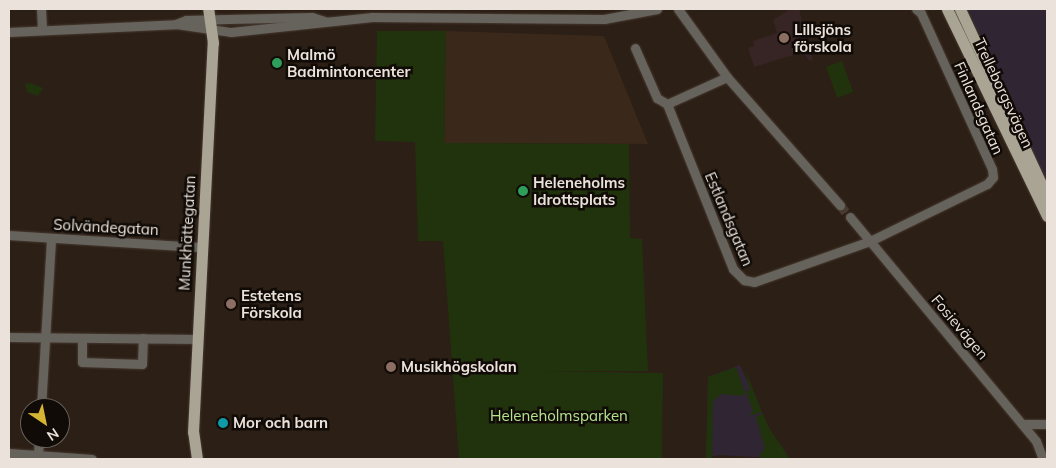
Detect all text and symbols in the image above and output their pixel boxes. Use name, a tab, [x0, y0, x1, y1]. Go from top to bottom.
place label: Lillsjöns förskola	[794, 20, 852, 55]
marker: Lillsjöns förskola	[778, 32, 790, 44]
street label: Trelleborgsvägen	[971, 35, 1037, 151]
place label: Malmö Badmintoncenter	[287, 45, 410, 80]
marker: Malmö Badmintoncenter	[271, 57, 283, 69]
street label: Finlandsgatan	[951, 59, 1007, 157]
street label: Estlandsgatan	[701, 169, 757, 269]
place label: Heleneholms Idrottsplats	[533, 173, 625, 208]
street label: Munkhättegatan	[175, 175, 199, 291]
marker: Heleneholms Idrottsplats	[517, 185, 529, 197]
street label: Solvändegatan	[53, 215, 159, 239]
place label: Estetens Förskola	[241, 286, 302, 321]
street label: Fosievägen	[928, 291, 992, 363]
marker: Estetens Förskola	[225, 298, 237, 310]
place label: Musikhögskolan	[401, 358, 517, 376]
marker: Musikhögskolan	[385, 361, 397, 373]
north arrow	[20, 398, 70, 448]
park label: Heleneholmsparken	[490, 407, 628, 425]
place label: Mor och barn	[233, 414, 328, 432]
marker: Mor och barn	[217, 417, 229, 429]
text: N	[43, 424, 62, 445]

